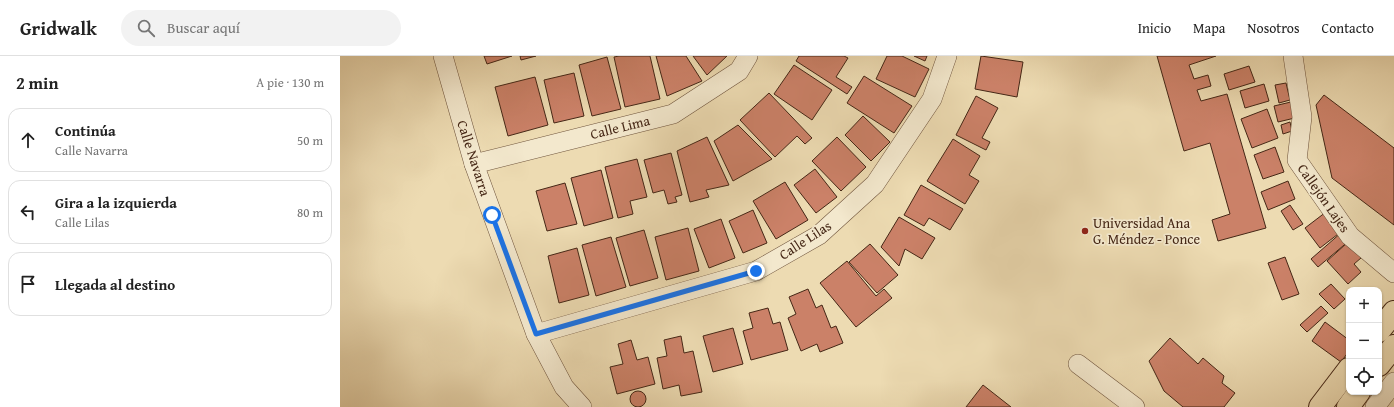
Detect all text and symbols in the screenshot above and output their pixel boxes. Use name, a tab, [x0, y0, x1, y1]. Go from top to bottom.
search box	[121, 10, 401, 46]
text: Gridwalk	[20, 14, 97, 42]
icon: search	[135, 17, 157, 39]
text: Buscar aquí	[167, 17, 240, 38]
text: Inicio	[1138, 18, 1171, 38]
text: Mapa	[1193, 18, 1225, 38]
text: Nosotros	[1247, 18, 1300, 38]
text: Contacto	[1322, 18, 1374, 38]
text: 2 min	[16, 70, 58, 95]
text: A pie · 130 m	[256, 73, 324, 92]
street label: Calle Lima	[588, 110, 652, 144]
street label: Calle Navarra	[452, 118, 496, 199]
text: Continúa	[55, 120, 116, 141]
icon: ahead	[17, 129, 39, 151]
text: 50 m	[297, 131, 323, 150]
text: Calle Navarra	[55, 141, 128, 160]
street label: Callejón Lajes	[1293, 160, 1355, 236]
text: Gira a la izquierda	[55, 192, 177, 213]
icon: left	[17, 201, 39, 223]
text: 80 m	[297, 203, 323, 222]
route start	[483, 206, 501, 224]
text: Calle Lilas	[55, 213, 109, 232]
place label: Universidad Ana G. Méndez - Ponce	[1093, 213, 1201, 249]
street label: Calle Lilas	[775, 216, 835, 264]
marker: Universidad Ana G. Méndez - Ponce	[1080, 226, 1090, 236]
route end	[747, 262, 765, 280]
icon: arrive	[17, 273, 39, 295]
text: Llegada al destino	[55, 274, 175, 295]
map controls	[1346, 287, 1382, 395]
button: +	[1346, 287, 1382, 323]
button: −	[1346, 323, 1382, 359]
button: locate	[1346, 359, 1382, 395]

